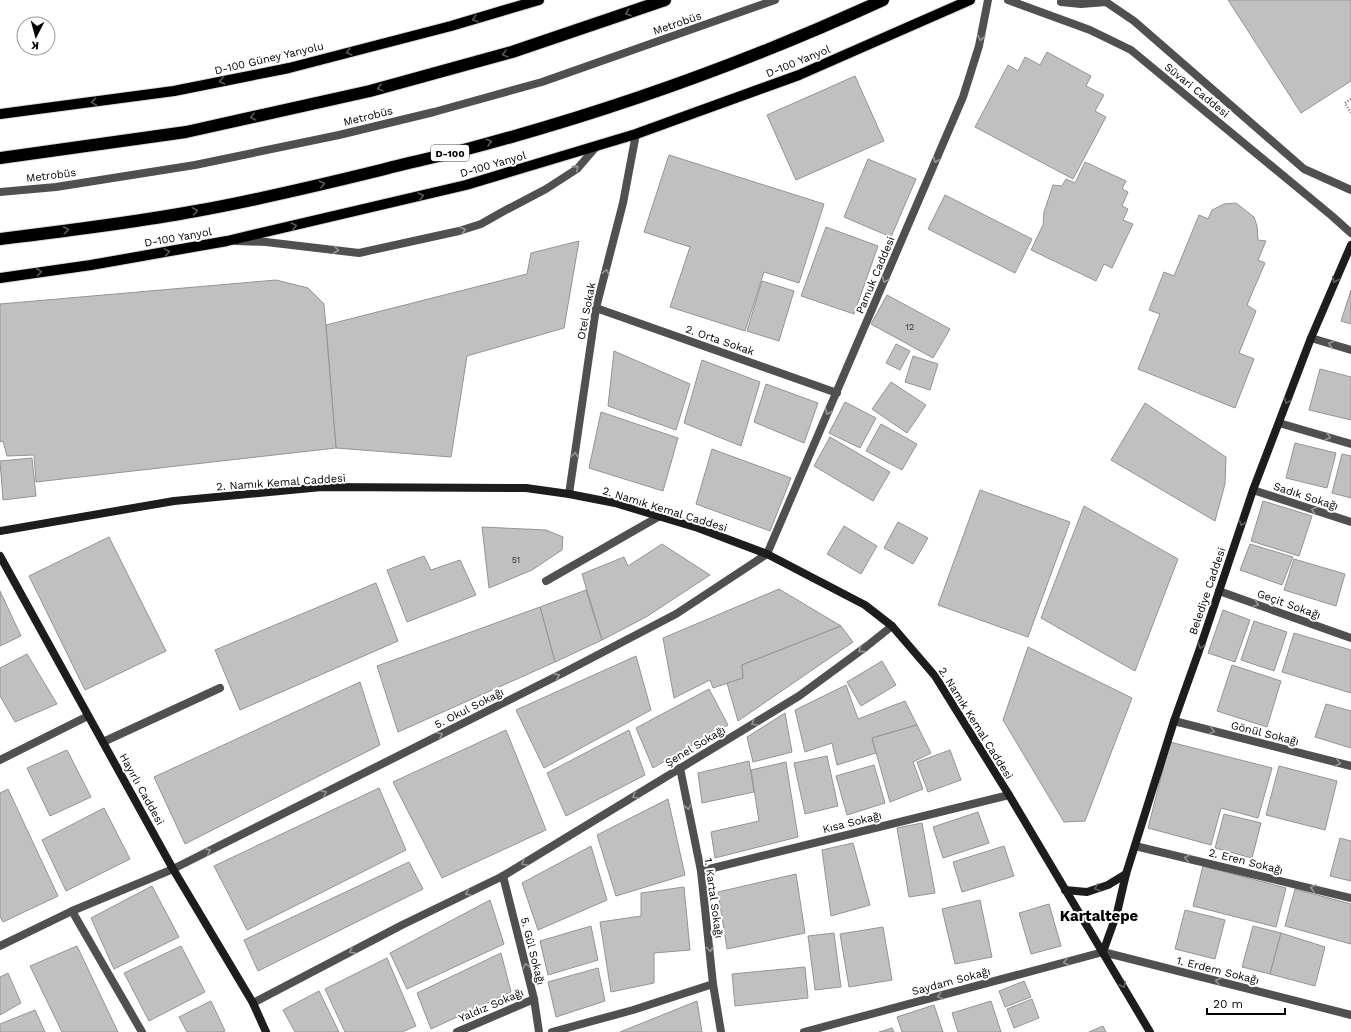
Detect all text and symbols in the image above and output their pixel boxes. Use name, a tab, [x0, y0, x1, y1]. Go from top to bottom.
one-way arrow	[625, 8, 632, 16]
street label: Metrobüs	[651, 9, 703, 38]
one-way arrow	[471, 14, 478, 23]
north arrow	[16, 16, 56, 56]
one-way arrow	[977, 35, 985, 41]
text: K	[30, 39, 39, 52]
street label: D-100 Güney Yanyolu	[213, 40, 325, 77]
street label: D-100 Yanyol	[764, 42, 833, 80]
one-way arrow	[346, 47, 353, 56]
one-way arrow	[502, 49, 509, 58]
street label: Süvari Caddesi	[1162, 60, 1232, 120]
one-way arrow	[219, 77, 225, 85]
one-way arrow	[377, 83, 384, 92]
one-way arrow	[91, 97, 97, 106]
street label: Metrobüs	[342, 104, 394, 129]
one-way arrow	[250, 113, 256, 121]
one-way arrow	[485, 138, 492, 147]
road number: D-100	[431, 145, 469, 161]
street label: D-100 Yanyol	[459, 149, 528, 180]
one-way arrow	[933, 156, 941, 164]
street label: Metrobüs	[25, 166, 77, 185]
one-way arrow	[572, 166, 579, 173]
one-way arrow	[318, 180, 325, 189]
one-way arrow	[418, 192, 424, 200]
one-way arrow	[192, 207, 198, 216]
one-way arrow	[291, 222, 297, 230]
street label: D-100 Yanyol	[143, 225, 213, 250]
one-way arrow	[63, 226, 69, 235]
one-way arrow	[459, 226, 466, 235]
street label: Pamuk Caddesi	[853, 235, 898, 316]
one-way arrow	[333, 245, 339, 254]
one-way arrow	[164, 248, 170, 256]
one-way arrow	[36, 268, 42, 277]
one-way arrow	[601, 269, 609, 275]
one-way arrow	[882, 275, 890, 283]
one-way arrow	[1332, 277, 1340, 284]
street label: Otel Sokak	[575, 281, 598, 341]
house number: 12	[906, 322, 914, 332]
street label: 2. Orta Sokak	[684, 323, 756, 358]
one-way arrow	[1328, 340, 1335, 349]
one-way arrow	[1283, 397, 1291, 404]
one-way arrow	[825, 408, 833, 415]
one-way arrow	[1324, 432, 1331, 441]
one-way arrow	[570, 452, 579, 458]
street label: 2. Namık Kemal Caddesi	[216, 471, 346, 494]
street label: Sadık Sokağı	[1272, 480, 1340, 513]
street label: 2. Namık Kemal Caddesi	[601, 484, 729, 535]
one-way arrow	[1311, 506, 1318, 515]
one-way arrow	[1238, 519, 1247, 526]
street label: Belediye Caddesi	[1186, 546, 1229, 637]
house number: 51	[512, 555, 520, 565]
street label: Geçit Sokağı	[1255, 587, 1322, 622]
one-way arrow	[1252, 599, 1259, 608]
one-way arrow	[1197, 642, 1205, 649]
one-way arrow	[859, 645, 866, 652]
street label: 2. Namık Kemal Caddesi	[936, 665, 1015, 782]
one-way arrow	[552, 673, 560, 681]
street label: 5. Okul Sokağı	[433, 685, 506, 731]
one-way arrow	[751, 719, 758, 726]
street label: Gönül Sokağı	[1229, 719, 1300, 748]
street label: Şenel Sokağı	[663, 723, 728, 770]
one-way arrow	[1208, 726, 1215, 734]
one-way arrow	[436, 732, 444, 740]
street label: Hayırlı Caddesi	[117, 751, 167, 827]
one-way arrow	[1334, 758, 1341, 766]
one-way arrow	[320, 790, 328, 798]
one-way arrow	[632, 791, 639, 798]
one-way arrow	[683, 803, 692, 810]
street label: Kısa Sokağı	[821, 809, 883, 836]
street label: 2. Eren Sokağı	[1207, 846, 1284, 877]
one-way arrow	[204, 848, 211, 856]
one-way arrow	[1183, 854, 1190, 863]
street label: 1. Kartal Sokağı	[701, 857, 726, 939]
one-way arrow	[521, 858, 528, 865]
one-way arrow	[1094, 884, 1101, 892]
one-way arrow	[1310, 885, 1316, 893]
one-way arrow	[464, 888, 472, 896]
district label: Kartaltepe	[1060, 907, 1139, 925]
street label: 5. Gül Sokağı	[518, 916, 547, 986]
one-way arrow	[348, 946, 356, 954]
one-way arrow	[705, 946, 714, 952]
street label: 1. Erdem Sokağı	[1175, 954, 1260, 987]
one-way arrow	[1062, 957, 1069, 966]
one-way arrow	[522, 963, 530, 970]
street label: Saydam Sokağı	[910, 965, 992, 998]
one-way arrow	[1215, 977, 1222, 986]
one-way arrow	[1119, 981, 1126, 988]
street label: Yaldız Sokağı	[457, 986, 526, 1025]
scale bar	[1207, 990, 1285, 1016]
one-way arrow	[937, 991, 943, 999]
text: 20 m	[1213, 997, 1243, 1011]

